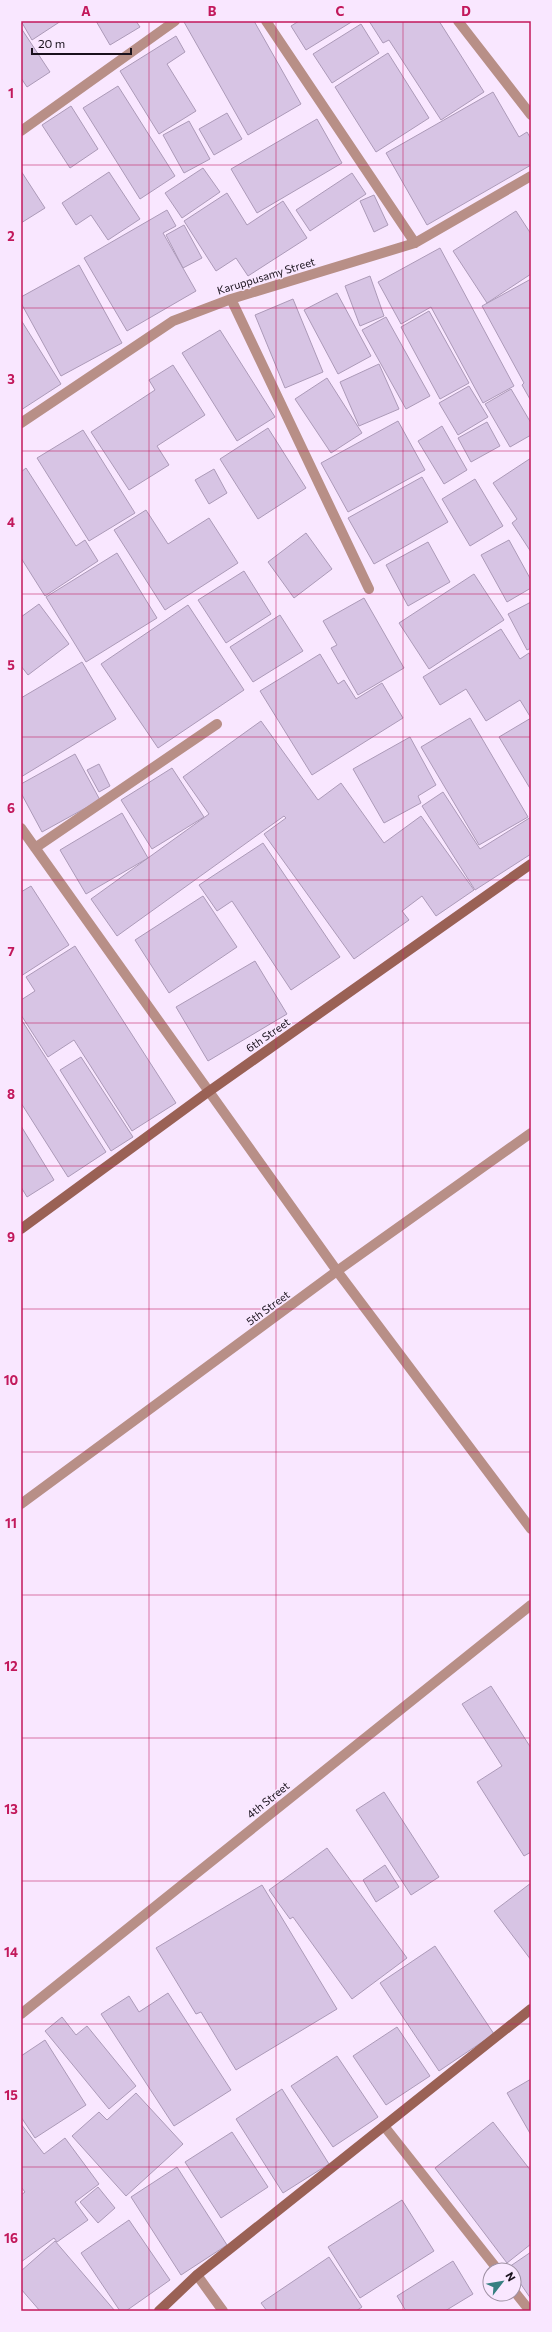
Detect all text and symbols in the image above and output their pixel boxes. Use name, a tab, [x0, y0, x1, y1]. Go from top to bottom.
text: A	[81, 3, 91, 19]
text: B	[208, 3, 217, 19]
text: C	[336, 3, 345, 19]
text: D	[461, 3, 471, 19]
scale bar	[32, 30, 131, 56]
text: 20 m	[38, 36, 65, 50]
text: 1	[8, 85, 14, 101]
text: 2	[7, 228, 15, 244]
street label: Karuppusamy Street	[215, 254, 317, 297]
text: 3	[7, 371, 15, 387]
text: 4	[7, 514, 15, 530]
text: 5	[7, 657, 15, 673]
text: 6	[7, 800, 15, 816]
text: 7	[7, 943, 15, 959]
street label: 6th Street	[243, 1014, 293, 1054]
text: 8	[7, 1086, 15, 1102]
text: 9	[7, 1229, 15, 1245]
street label: 5th Street	[244, 1287, 292, 1328]
text: 10	[4, 1372, 19, 1388]
text: 11	[5, 1515, 17, 1531]
text: 12	[4, 1658, 18, 1674]
street label: 4th Street	[244, 1778, 292, 1821]
text: 13	[4, 1801, 18, 1817]
text: 14	[4, 1944, 18, 1960]
text: 15	[4, 2087, 18, 2103]
text: 16	[4, 2230, 18, 2246]
north arrow	[482, 2262, 522, 2302]
text: N	[503, 2270, 519, 2283]

